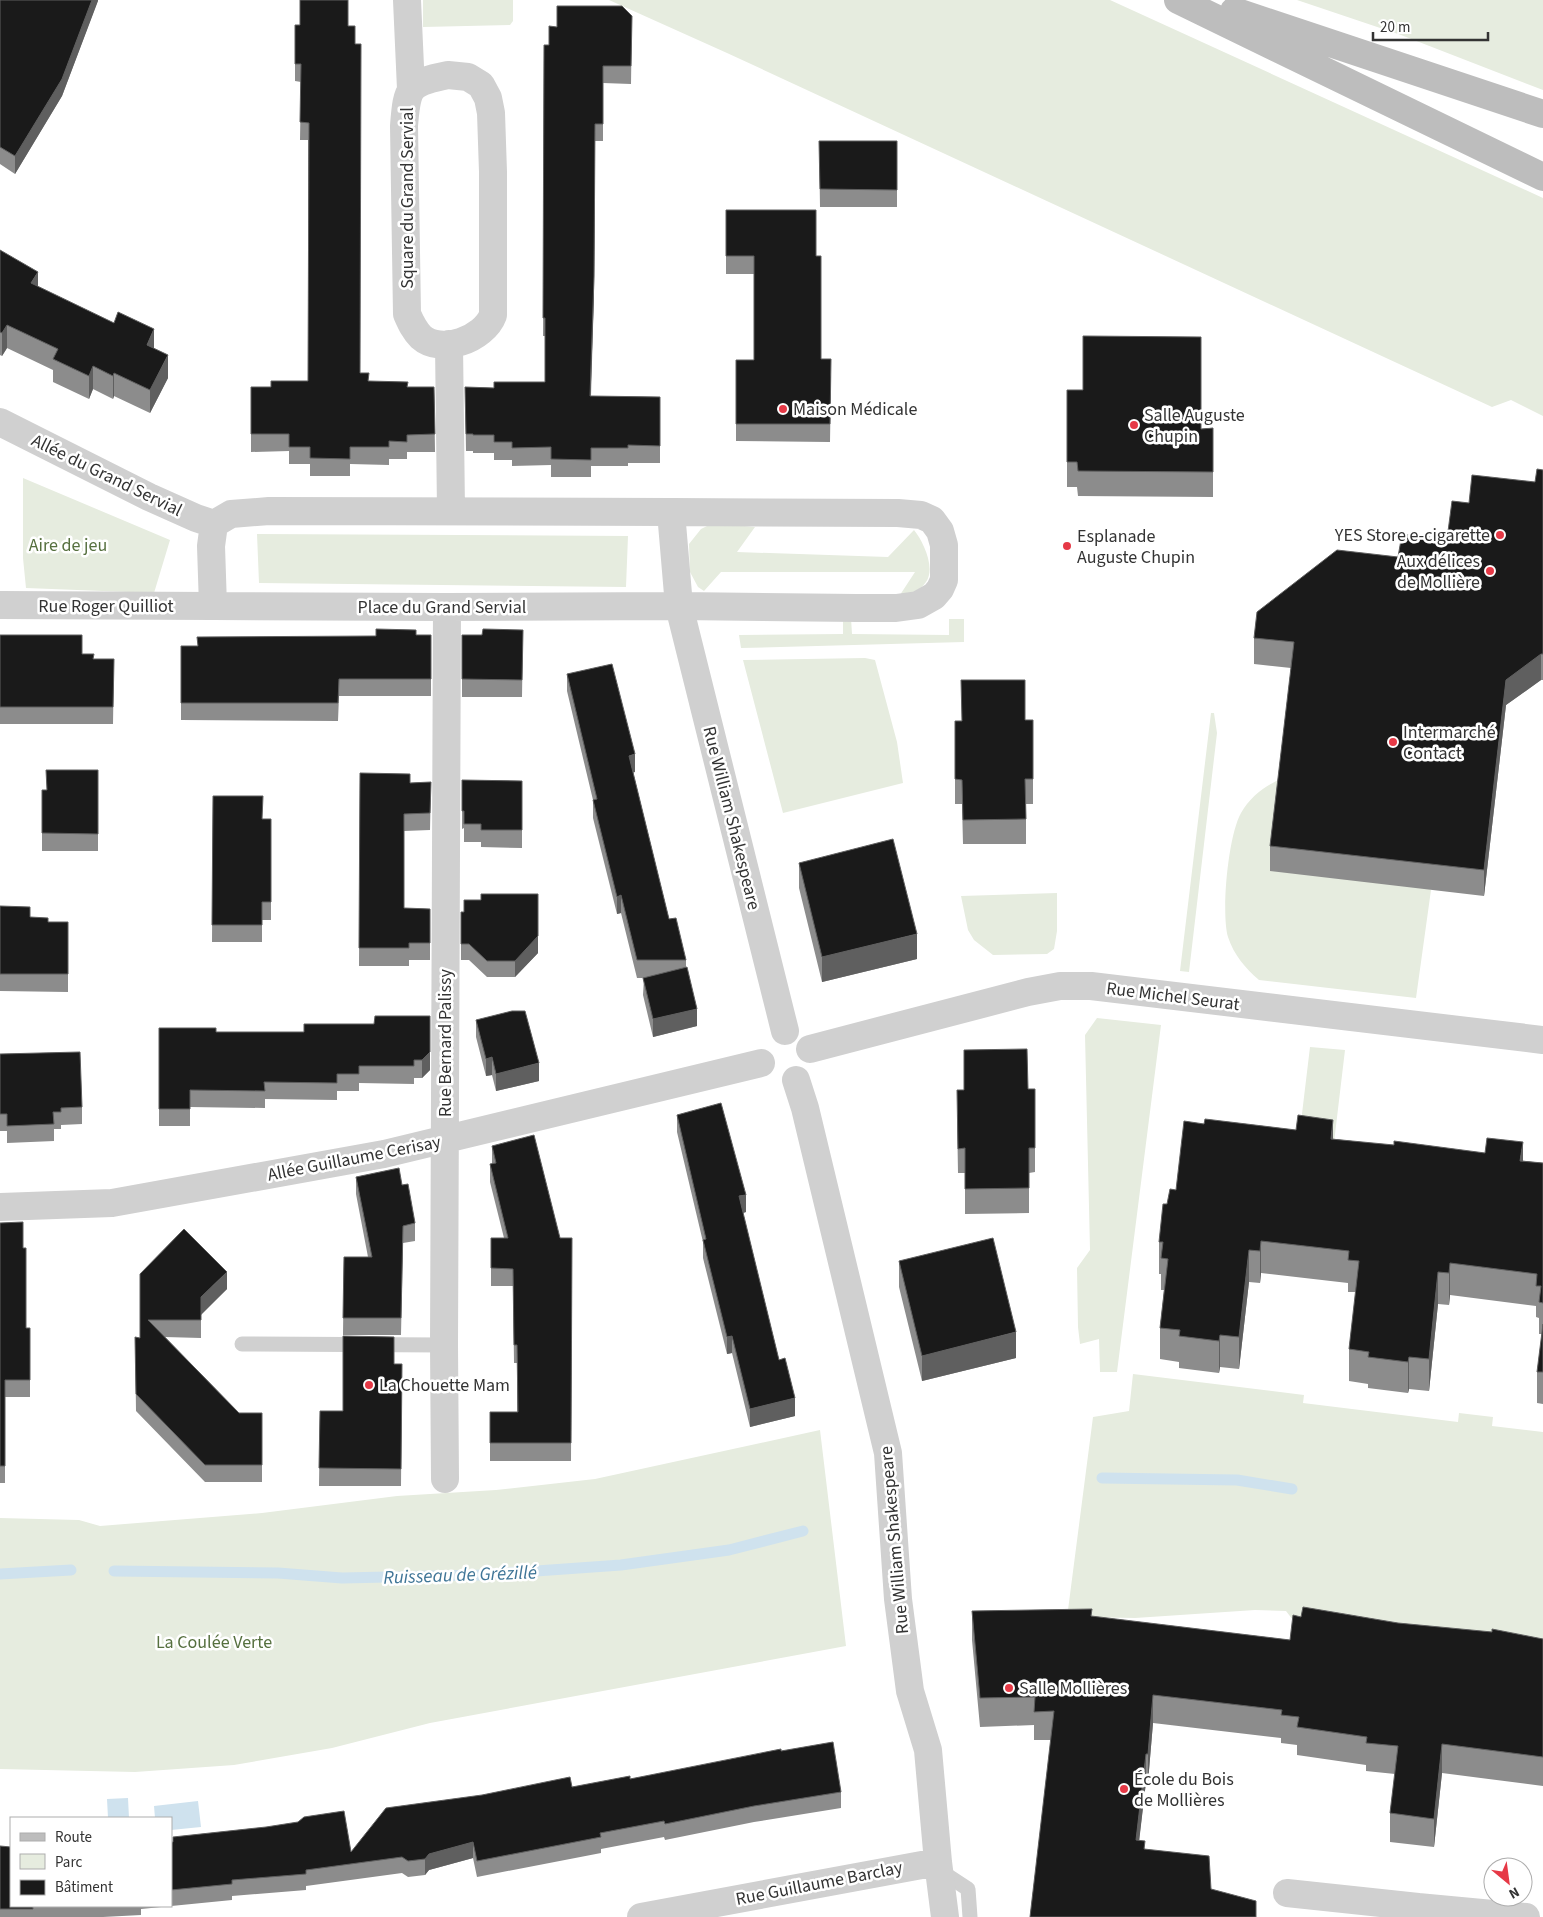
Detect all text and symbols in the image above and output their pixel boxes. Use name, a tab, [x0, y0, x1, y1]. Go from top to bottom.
scale bar	[1373, 10, 1488, 42]
text: 20 m	[1380, 17, 1410, 38]
street label: Square du Grand Servial	[395, 107, 420, 289]
place label: Maison Médicale	[793, 397, 917, 422]
marker: Maison Médicale	[777, 403, 789, 415]
place label: Salle Auguste Chupin	[1144, 403, 1245, 449]
marker: Salle Auguste Chupin	[1128, 419, 1140, 431]
street label: Allée du Grand Servial	[27, 428, 186, 523]
place label: YES Store e-cigarette	[1334, 523, 1490, 548]
place label: Esplanade Auguste Chupin	[1077, 524, 1195, 570]
marker: YES Store e-cigarette	[1494, 529, 1506, 541]
park label: Aire de jeu	[29, 533, 107, 558]
marker: Esplanade Auguste Chupin	[1061, 540, 1073, 552]
place label: Aux délices de Mollière	[1397, 549, 1480, 595]
marker: Aux délices de Mollière	[1484, 565, 1496, 577]
street label: Rue Roger Quilliot	[38, 594, 174, 619]
street label: Place du Grand Servial	[358, 595, 526, 620]
place label: Intermarché Contact	[1403, 720, 1496, 766]
street label: Rue William Shakespeare	[697, 724, 766, 913]
marker: Intermarché Contact	[1387, 736, 1399, 748]
street label: Rue Bernard Palissy	[433, 968, 458, 1117]
street label: Rue Michel Seurat	[1105, 976, 1241, 1017]
street label: Allée Guillaume Cerisay	[265, 1129, 444, 1188]
place label: La Chouette Mam	[379, 1373, 510, 1398]
marker: La Chouette Mam	[363, 1379, 375, 1391]
street label: Rue William Shakespeare	[874, 1445, 915, 1635]
water label: Ruisseau de Grézillé	[383, 1559, 538, 1592]
park label: La Coulée Verte	[156, 1630, 272, 1655]
place label: Salle Mollières	[1019, 1676, 1127, 1701]
marker: Salle Mollières	[1003, 1682, 1015, 1694]
place label: École du Bois de Mollières	[1134, 1767, 1234, 1813]
marker: École du Bois de Mollières	[1118, 1783, 1130, 1795]
legend	[10, 1817, 172, 1907]
text: Route	[55, 1827, 92, 1848]
text: Parc	[55, 1852, 82, 1873]
street label: Rue Guillaume Barclay	[734, 1855, 905, 1912]
north arrow	[1483, 1857, 1533, 1907]
text: Bâtiment	[55, 1877, 113, 1898]
text: N	[1505, 1881, 1523, 1903]

